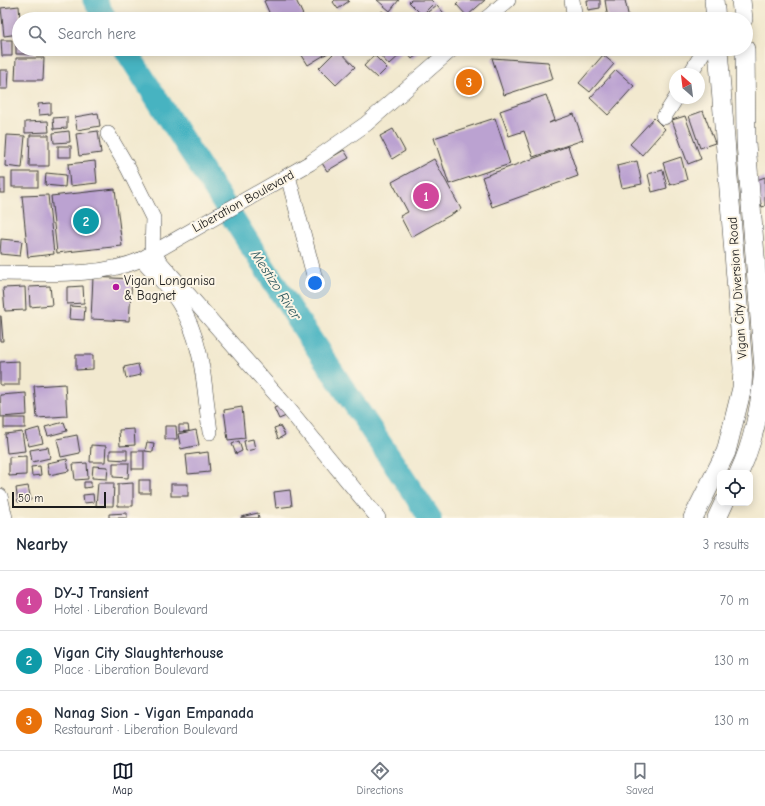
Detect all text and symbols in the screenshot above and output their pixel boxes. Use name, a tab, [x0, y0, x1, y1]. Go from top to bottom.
search box	[12, 12, 753, 56]
icon: search	[26, 23, 48, 45]
text: Search here	[58, 25, 136, 43]
pin: 3	[456, 67, 482, 97]
north arrow	[669, 68, 705, 104]
street label: Liberation Boulevard	[189, 167, 297, 235]
pin: 1	[413, 181, 439, 211]
pin: 2	[73, 206, 99, 236]
street label: Vigan City Diversion Road	[725, 216, 749, 360]
water label: Mestizo River	[247, 246, 306, 324]
place label: Vigan Longanisa & Bagnet	[124, 273, 215, 303]
your location	[305, 273, 325, 293]
marker: Vigan Longanisa & Bagnet	[111, 282, 121, 292]
map controls	[717, 470, 753, 506]
button: locate	[717, 470, 753, 506]
scale bar	[12, 490, 106, 509]
text: 50 m	[18, 492, 43, 505]
text: Nearby	[16, 535, 67, 554]
text: 3 results	[703, 537, 749, 552]
text: DY-J Transient	[54, 584, 149, 602]
text: 1	[26, 593, 32, 608]
text: 70 m	[720, 593, 749, 608]
text: Hotel · Liberation Boulevard	[54, 602, 208, 617]
text: Vigan City Slaughterhouse	[54, 644, 223, 662]
text: 2	[26, 653, 32, 668]
text: 130 m	[714, 653, 749, 668]
text: Place · Liberation Boulevard	[54, 662, 209, 677]
text: Nanag Sion - Vigan Empanada	[54, 704, 254, 722]
text: 3	[26, 713, 32, 728]
text: 130 m	[714, 713, 749, 728]
text: Restaurant · Liberation Boulevard	[54, 722, 238, 737]
tab: Map	[112, 760, 134, 797]
tab: Directions	[357, 760, 403, 797]
tab: Saved	[626, 760, 653, 797]

